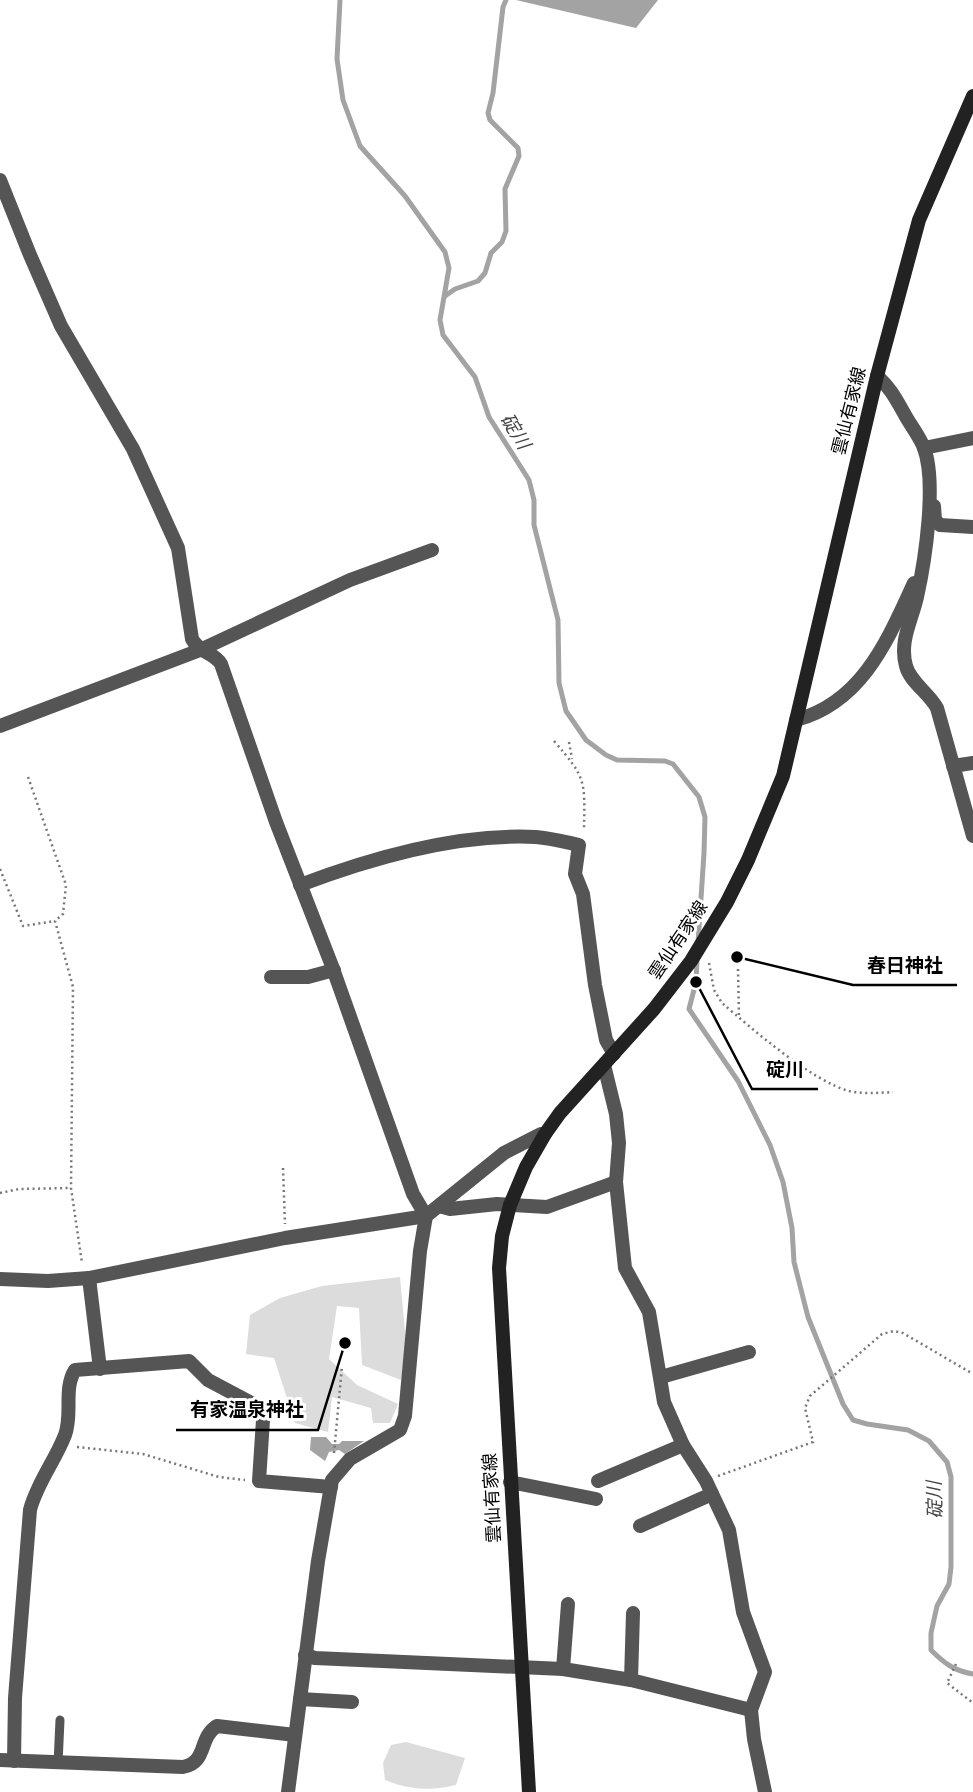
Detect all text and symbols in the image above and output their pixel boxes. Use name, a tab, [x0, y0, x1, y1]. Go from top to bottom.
street label: 雲仙有家線	[827, 365, 871, 457]
water label: 碇川	[496, 409, 536, 455]
street label: 雲仙有家線	[644, 897, 712, 983]
callout: 春日神社	[853, 945, 957, 985]
text: 春日神社	[867, 954, 943, 977]
callout: 碇川	[752, 1049, 818, 1089]
text: 碇川	[766, 1058, 804, 1081]
callout: 有家温泉神社	[176, 1390, 318, 1430]
text: 有家温泉神社	[190, 1398, 304, 1421]
street label: 雲仙有家線	[479, 1452, 505, 1544]
water label: 碇川	[922, 1479, 947, 1519]

